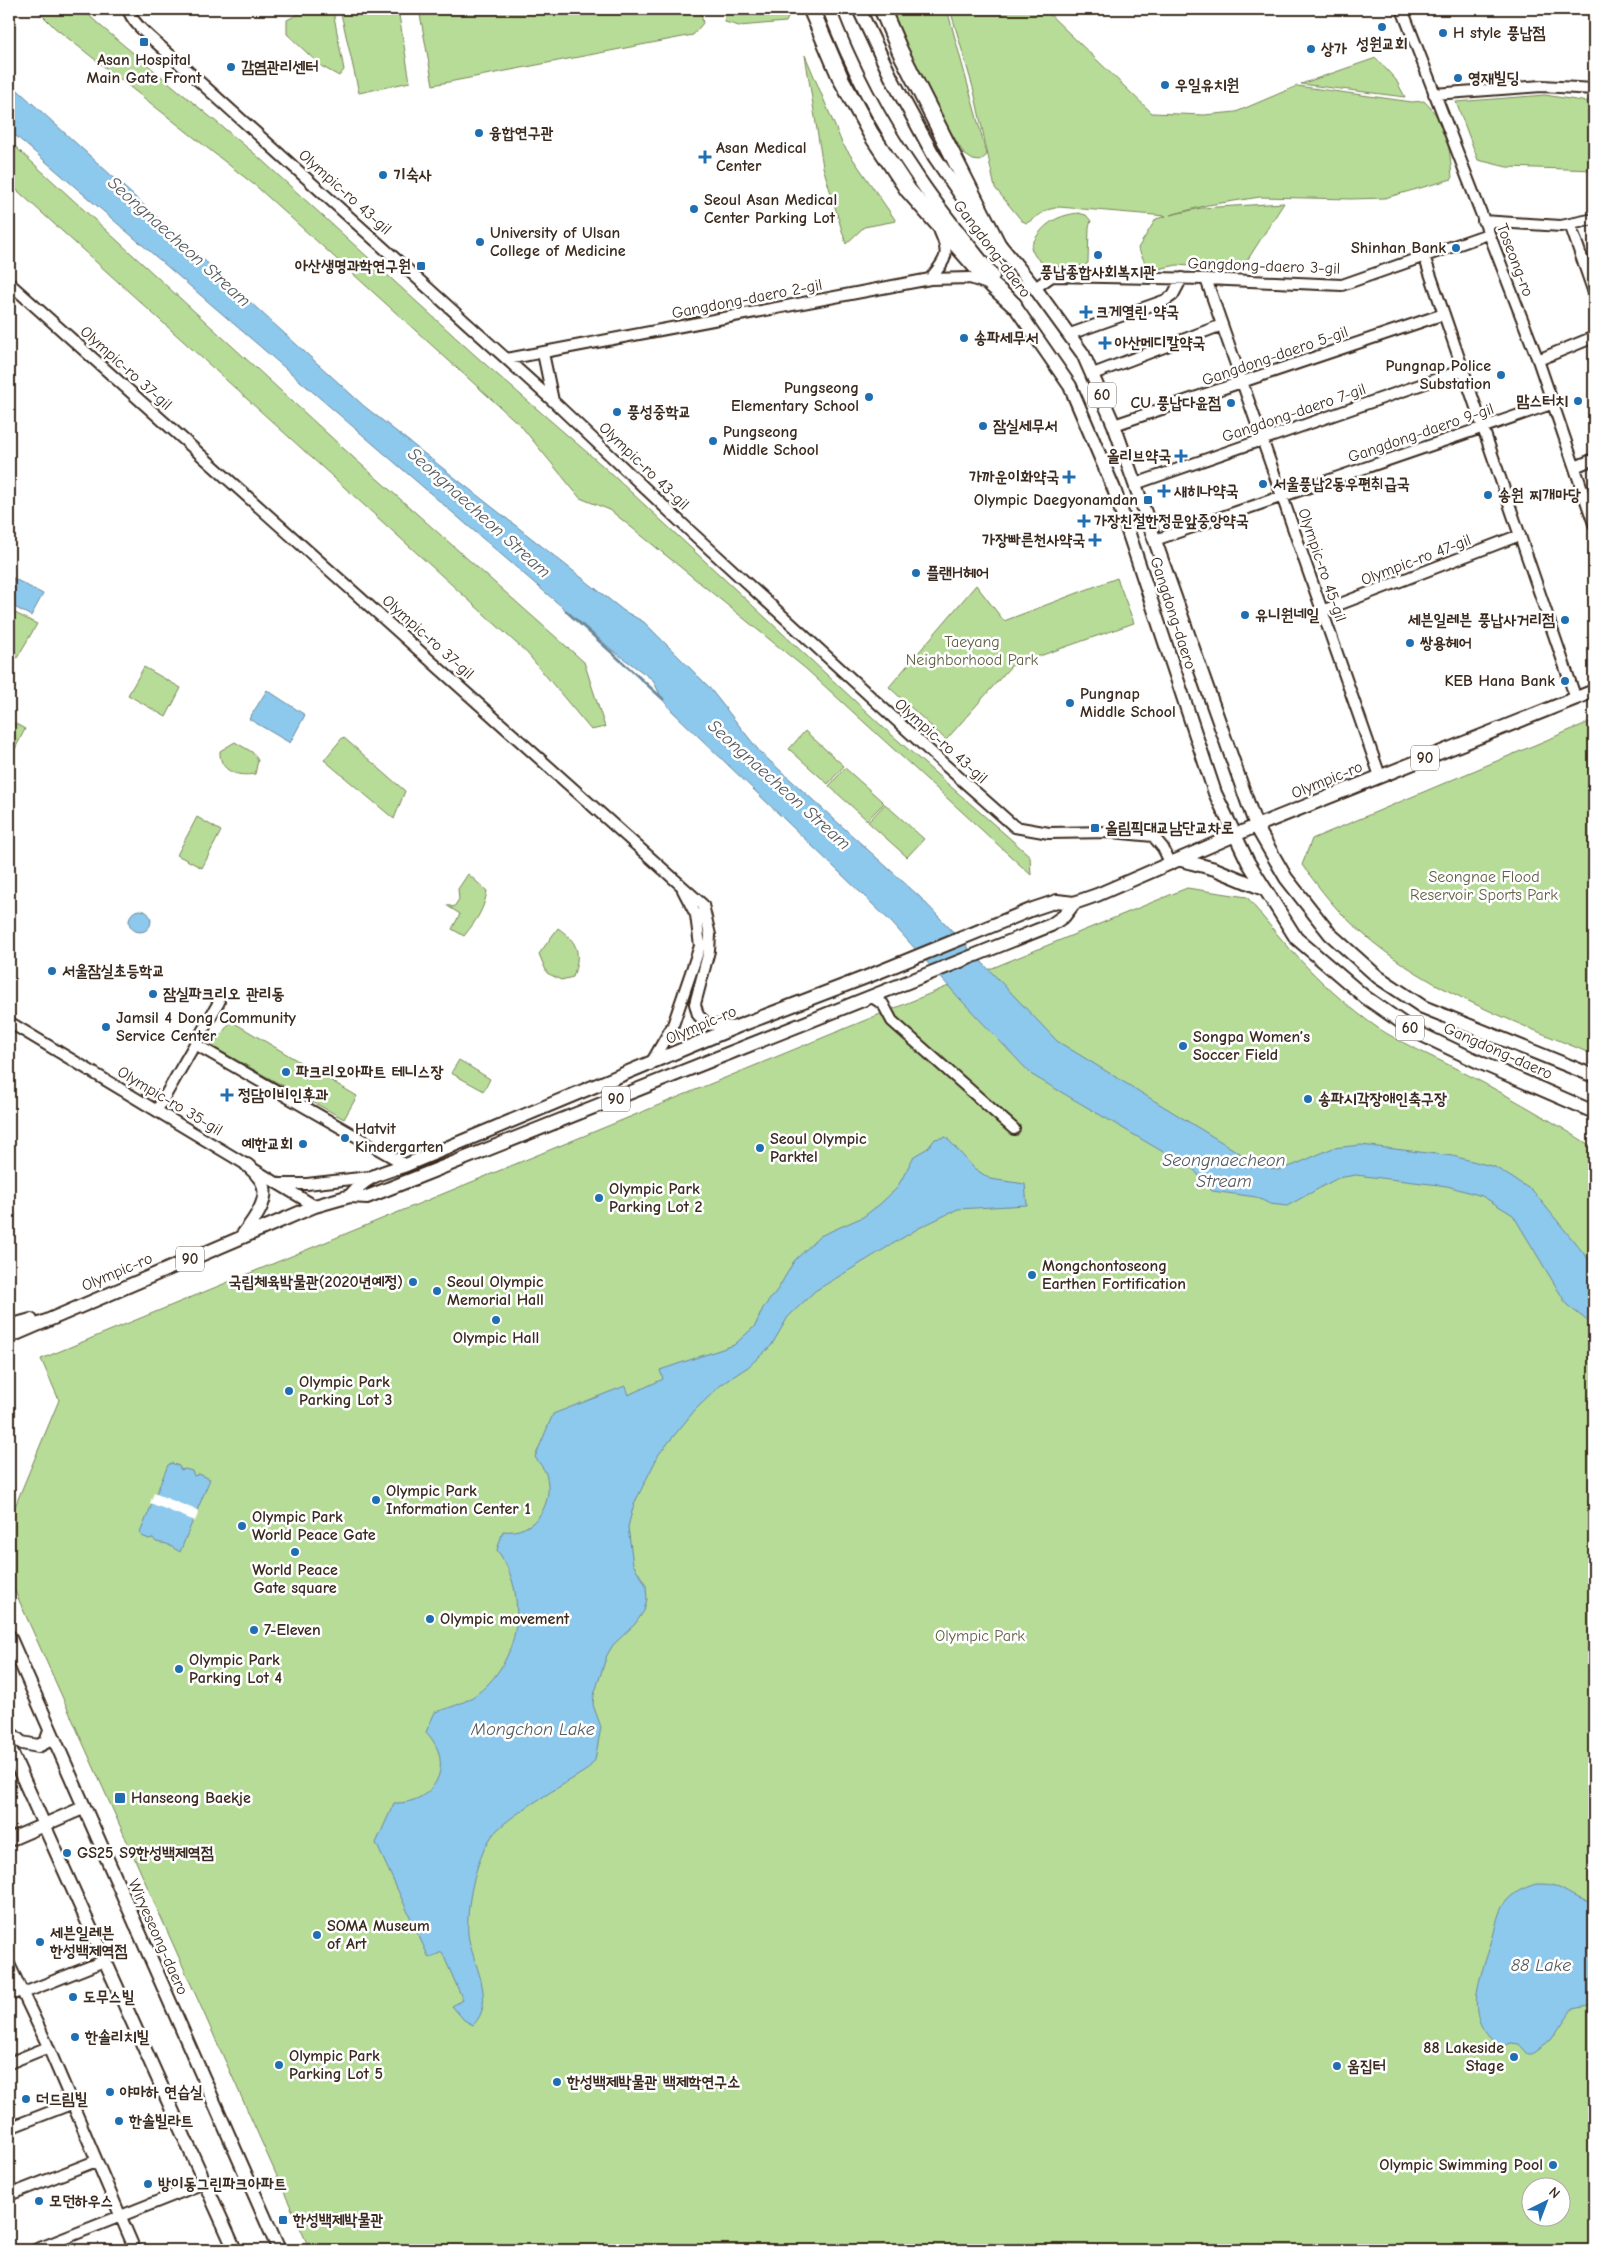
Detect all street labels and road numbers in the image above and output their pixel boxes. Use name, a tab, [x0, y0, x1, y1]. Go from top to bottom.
street label: Olympic-ro 43-gil	[295, 146, 395, 238]
street label: Gangdong-daero	[950, 197, 1034, 301]
street label: Toseong-ro	[1493, 221, 1537, 299]
street label: Gangdong-daero 3-gil	[1187, 254, 1341, 278]
street label: Gangdong-daero 2-gil	[670, 276, 824, 322]
street label: Olympic-ro 37-gil	[77, 322, 175, 414]
street label: Gangdong-daero 5-gil	[1200, 323, 1350, 389]
street label: Gangdong-daero 7-gil	[1220, 380, 1368, 446]
road number: 60	[1088, 382, 1116, 408]
street label: Gangdong-daero 9-gil	[1346, 400, 1496, 466]
street label: Olympic-ro 43-gil	[595, 418, 693, 514]
street label: Olympic-ro 45-gil	[1294, 506, 1350, 624]
street label: Olympic-ro 47-gil	[1358, 531, 1474, 589]
street label: Gangdong-daero	[1146, 555, 1200, 671]
street label: Olympic-ro 37-gil	[379, 591, 477, 683]
street label: Olympic-ro 43-gil	[891, 695, 991, 787]
road number: 90	[1411, 746, 1439, 770]
street label: Olympic-ro	[1289, 758, 1365, 802]
street label: Olympic-ro	[663, 1002, 739, 1048]
road number: 60	[1396, 1016, 1424, 1040]
street label: Gangdong-daero	[1441, 1019, 1555, 1083]
street label: Olympic-ro 35-gil	[114, 1063, 226, 1139]
road number: 90	[602, 1086, 630, 1112]
road number: 90	[176, 1246, 204, 1272]
street label: Olympic-ro	[79, 1249, 155, 1295]
street label: Wiryeseong-daero	[124, 1876, 192, 1998]

